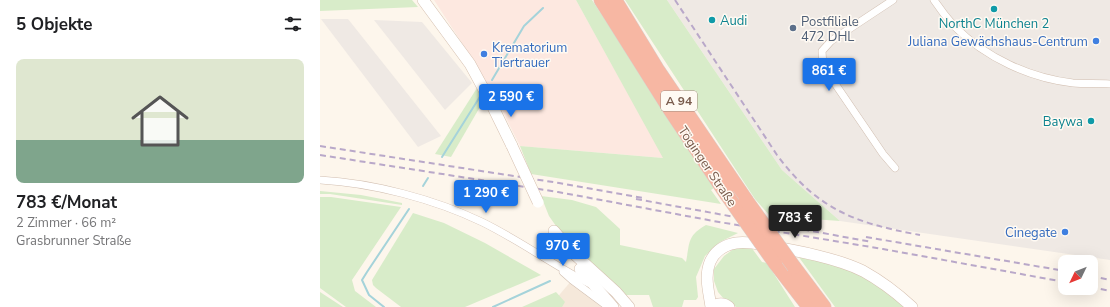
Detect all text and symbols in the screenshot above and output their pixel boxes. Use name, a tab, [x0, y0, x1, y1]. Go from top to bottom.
marker: NorthC München 2	[989, 4, 999, 14]
place label: Audi	[720, 12, 747, 30]
text: 5 Objekte	[16, 13, 92, 36]
icon: filters	[282, 13, 304, 35]
place label: Postfiliale 472 DHL	[801, 13, 859, 46]
marker: Audi	[707, 15, 717, 25]
place label: NorthC München 2	[939, 15, 1049, 33]
marker: Postfiliale 472 DHL	[788, 23, 798, 33]
place label: Juliana Gewächshaus-Centrum	[907, 33, 1088, 51]
marker: Juliana Gewächshaus-Centrum	[1091, 36, 1101, 46]
place label: Krematorium Tiertrauer	[492, 39, 567, 72]
marker: Krematorium Tiertrauer	[479, 49, 489, 59]
pin: 861 €	[801, 58, 857, 92]
text: 861 €	[812, 62, 846, 80]
pin: 2 590 €	[474, 84, 548, 118]
icon: home	[124, 85, 196, 157]
text: 2 590 €	[488, 88, 534, 106]
road number: A 94	[661, 91, 697, 111]
place label: Baywa	[1043, 113, 1083, 131]
marker: Baywa	[1086, 116, 1096, 126]
street label: Töginger Straße	[674, 123, 741, 210]
pin: 1 290 €	[449, 180, 523, 214]
text: 1 290 €	[463, 184, 509, 202]
text: 783 €/Monat	[16, 191, 117, 214]
pin: 783 €	[767, 205, 823, 239]
text: 783 €	[778, 209, 812, 227]
text: 2 Zimmer · 66 m²	[16, 214, 116, 232]
place label: Cinegate	[1005, 224, 1057, 242]
marker: Cinegate	[1060, 227, 1070, 237]
text: Grasbrunner Straße	[16, 232, 131, 250]
pin: 970 €	[535, 233, 591, 267]
text: 970 €	[546, 237, 580, 255]
north arrow	[1058, 255, 1098, 295]
map controls	[1058, 255, 1098, 295]

